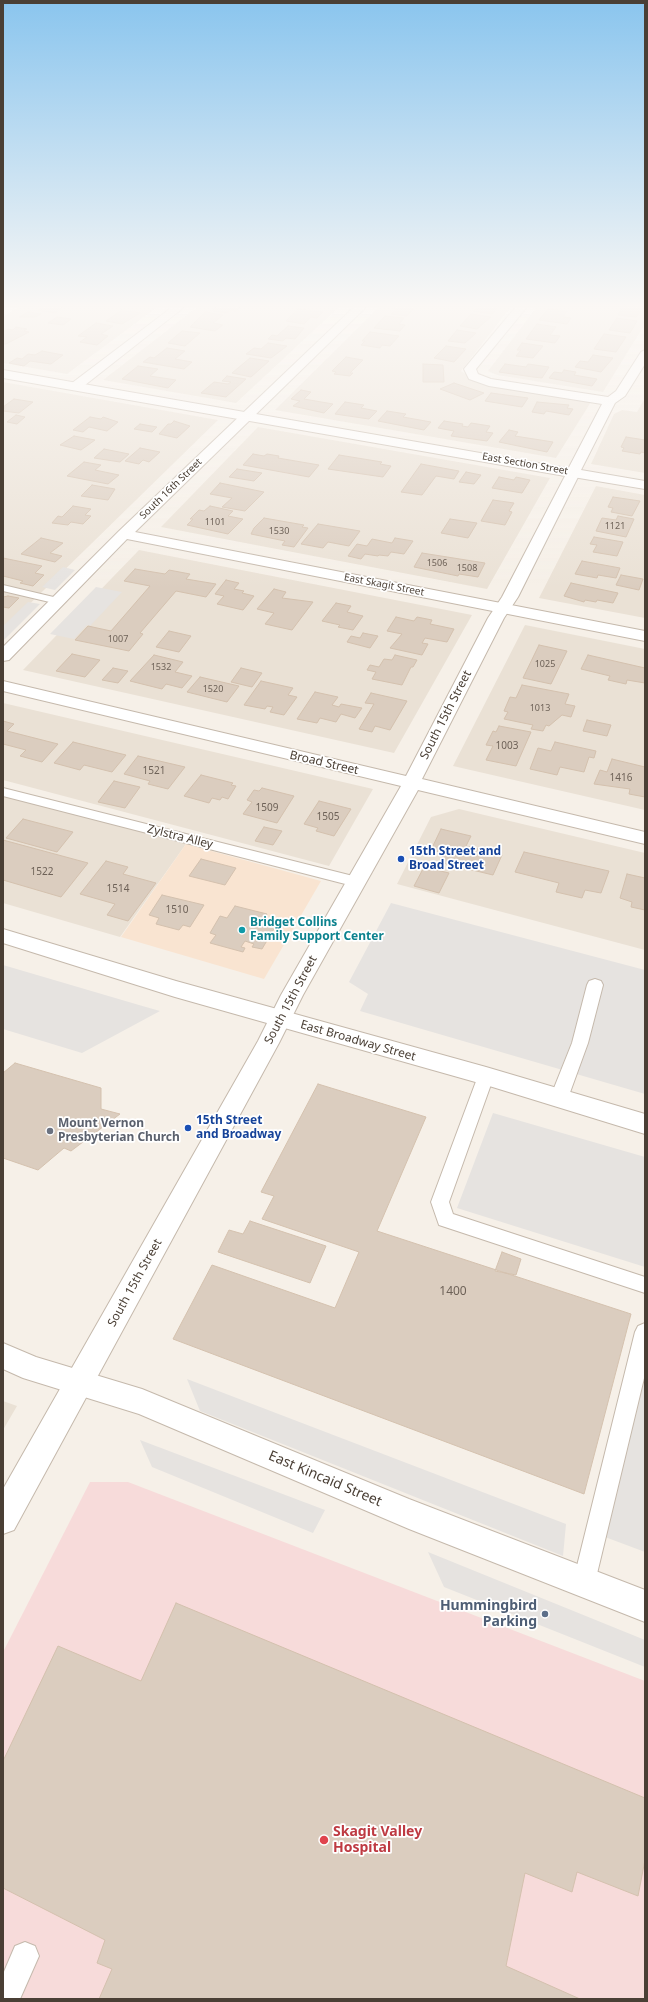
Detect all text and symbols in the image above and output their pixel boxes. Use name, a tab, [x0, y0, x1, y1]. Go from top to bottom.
street label: East Section Street	[481, 451, 569, 477]
street label: South 16th Street	[137, 456, 205, 522]
house number: 1101	[205, 517, 225, 527]
house number: 1121	[605, 521, 625, 531]
house number: 1530	[269, 526, 289, 536]
house number: 1506	[427, 558, 447, 568]
house number: 1508	[457, 563, 477, 573]
street label: East Skagit Street	[343, 571, 425, 599]
house number: 1007	[108, 634, 128, 644]
house number: 1025	[535, 659, 555, 669]
house number: 1532	[151, 662, 171, 672]
street label: South 15th Street	[417, 668, 475, 762]
house number: 1520	[203, 684, 223, 694]
house number: 1013	[530, 703, 550, 713]
house number: 1003	[496, 740, 518, 752]
street label: Broad Street	[288, 748, 360, 778]
house number: 1521	[143, 765, 165, 777]
house number: 1416	[610, 772, 632, 784]
house number: 1509	[256, 802, 278, 814]
house number: 1505	[317, 811, 339, 823]
street label: Zylstra Alley	[146, 822, 214, 852]
place label: 15th Street and Broad Street	[409, 845, 501, 873]
marker: 15th Street and Broad Street	[396, 854, 406, 864]
house number: 1522	[31, 866, 53, 878]
house number: 1514	[107, 883, 129, 895]
house number: 1510	[166, 904, 188, 916]
place label: Bridget Collins Family Support Center	[250, 916, 384, 944]
marker: Bridget Collins Family Support Center	[237, 925, 247, 935]
street label: South 15th Street	[262, 953, 320, 1047]
street label: East Broadway Street	[299, 1018, 417, 1064]
place label: 15th Street and Broadway	[196, 1114, 281, 1142]
place label: Mount Vernon Presbyterian Church	[58, 1117, 180, 1145]
marker: 15th Street and Broadway	[183, 1123, 193, 1133]
marker: Mount Vernon Presbyterian Church	[45, 1126, 55, 1136]
street label: South 15th Street	[105, 1237, 165, 1329]
house number: 1400	[439, 1285, 467, 1299]
street label: East Kincaid Street	[266, 1448, 384, 1510]
place label: Hummingbird Parking	[440, 1598, 537, 1630]
marker: Hummingbird Parking	[540, 1609, 550, 1619]
place label: Skagit Valley Hospital	[333, 1824, 422, 1856]
marker: Skagit Valley Hospital	[318, 1834, 330, 1846]

